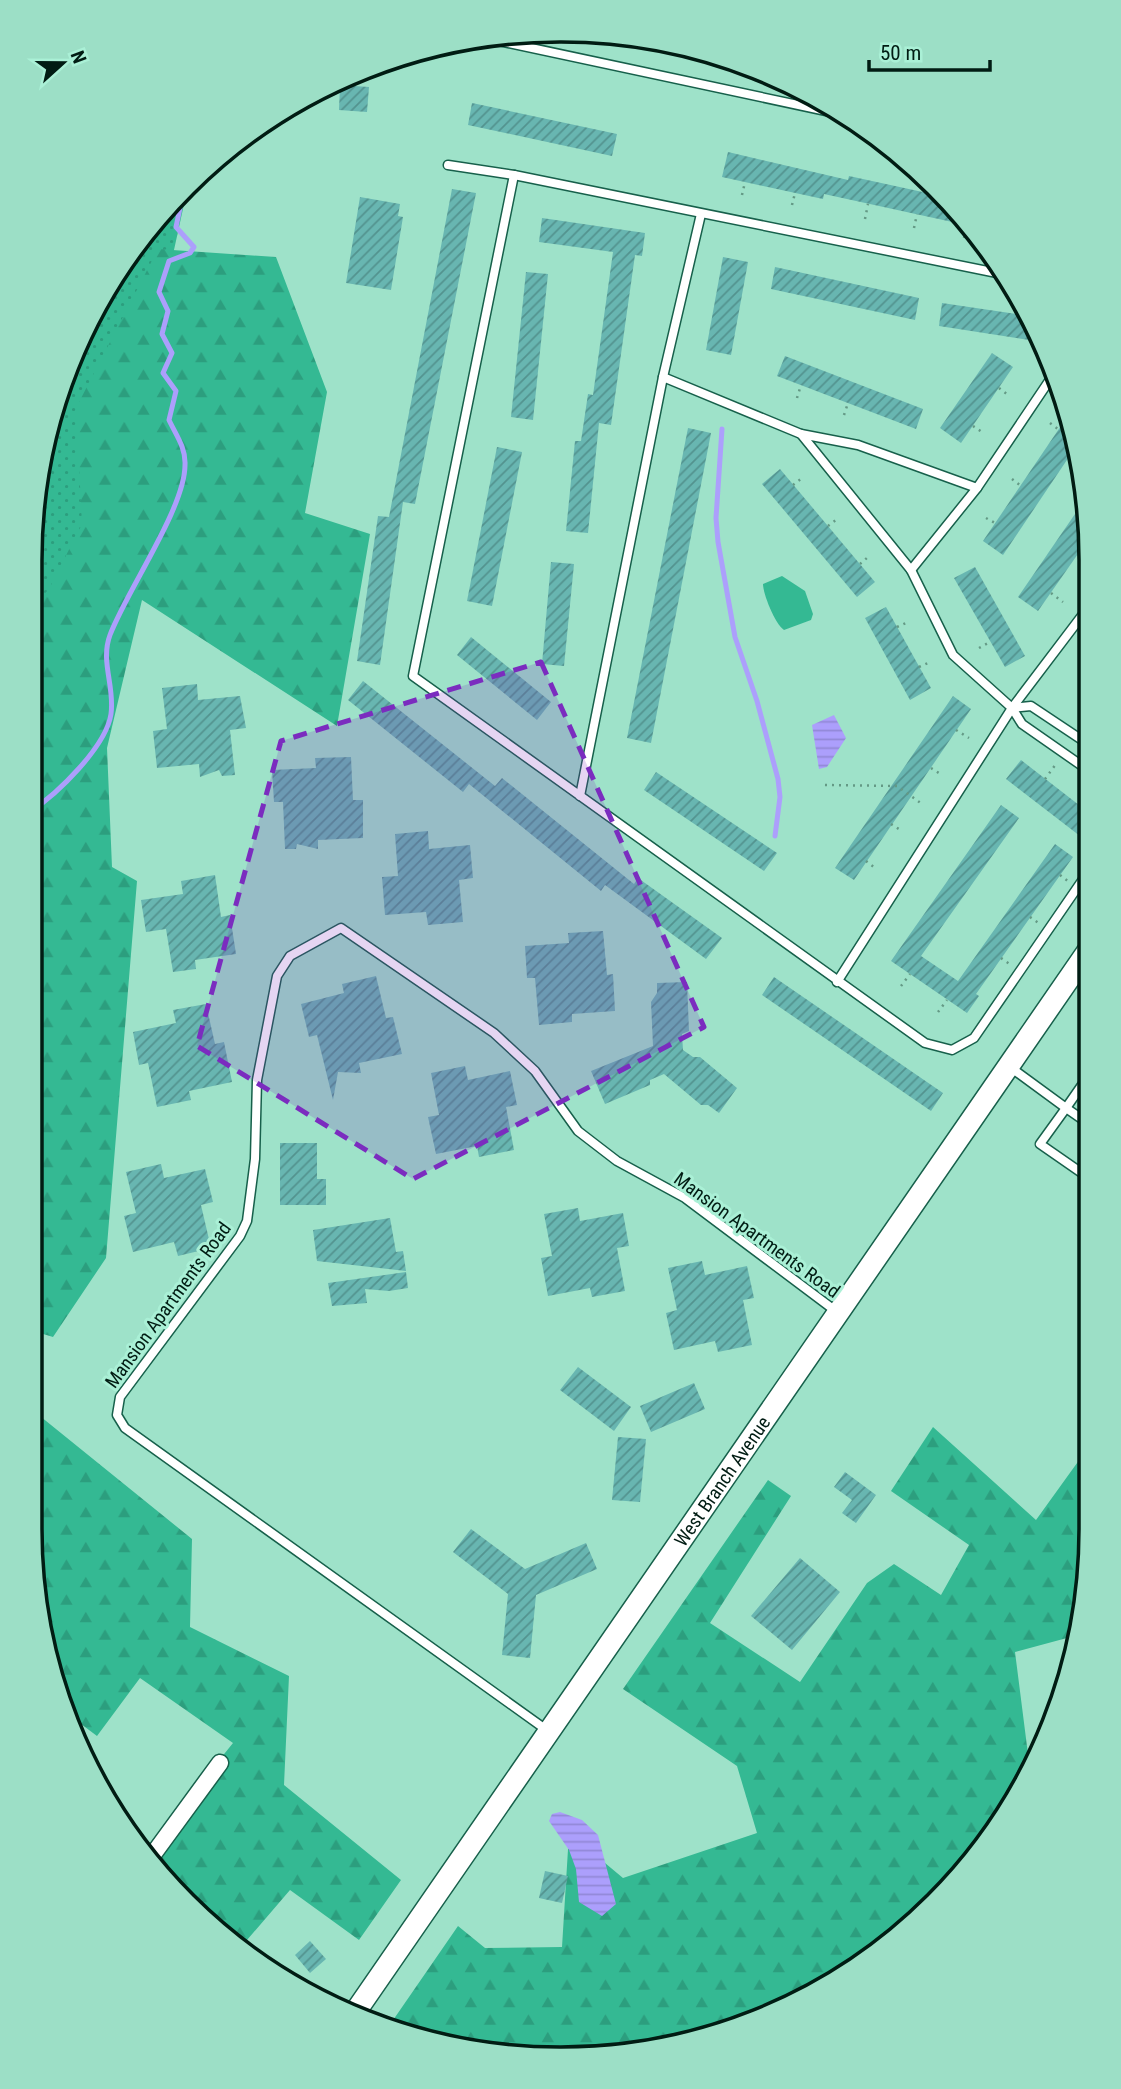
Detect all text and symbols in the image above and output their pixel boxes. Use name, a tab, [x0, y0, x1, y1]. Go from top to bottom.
north arrow	[28, 28, 98, 98]
scale bar	[869, 28, 990, 72]
text: 50 m	[880, 41, 921, 65]
text: N	[66, 48, 91, 67]
street label: Mansion Apartments Road	[670, 1167, 844, 1303]
street label: Mansion Apartments Road	[100, 1218, 236, 1392]
street label: West Branch Avenue	[669, 1412, 775, 1551]

